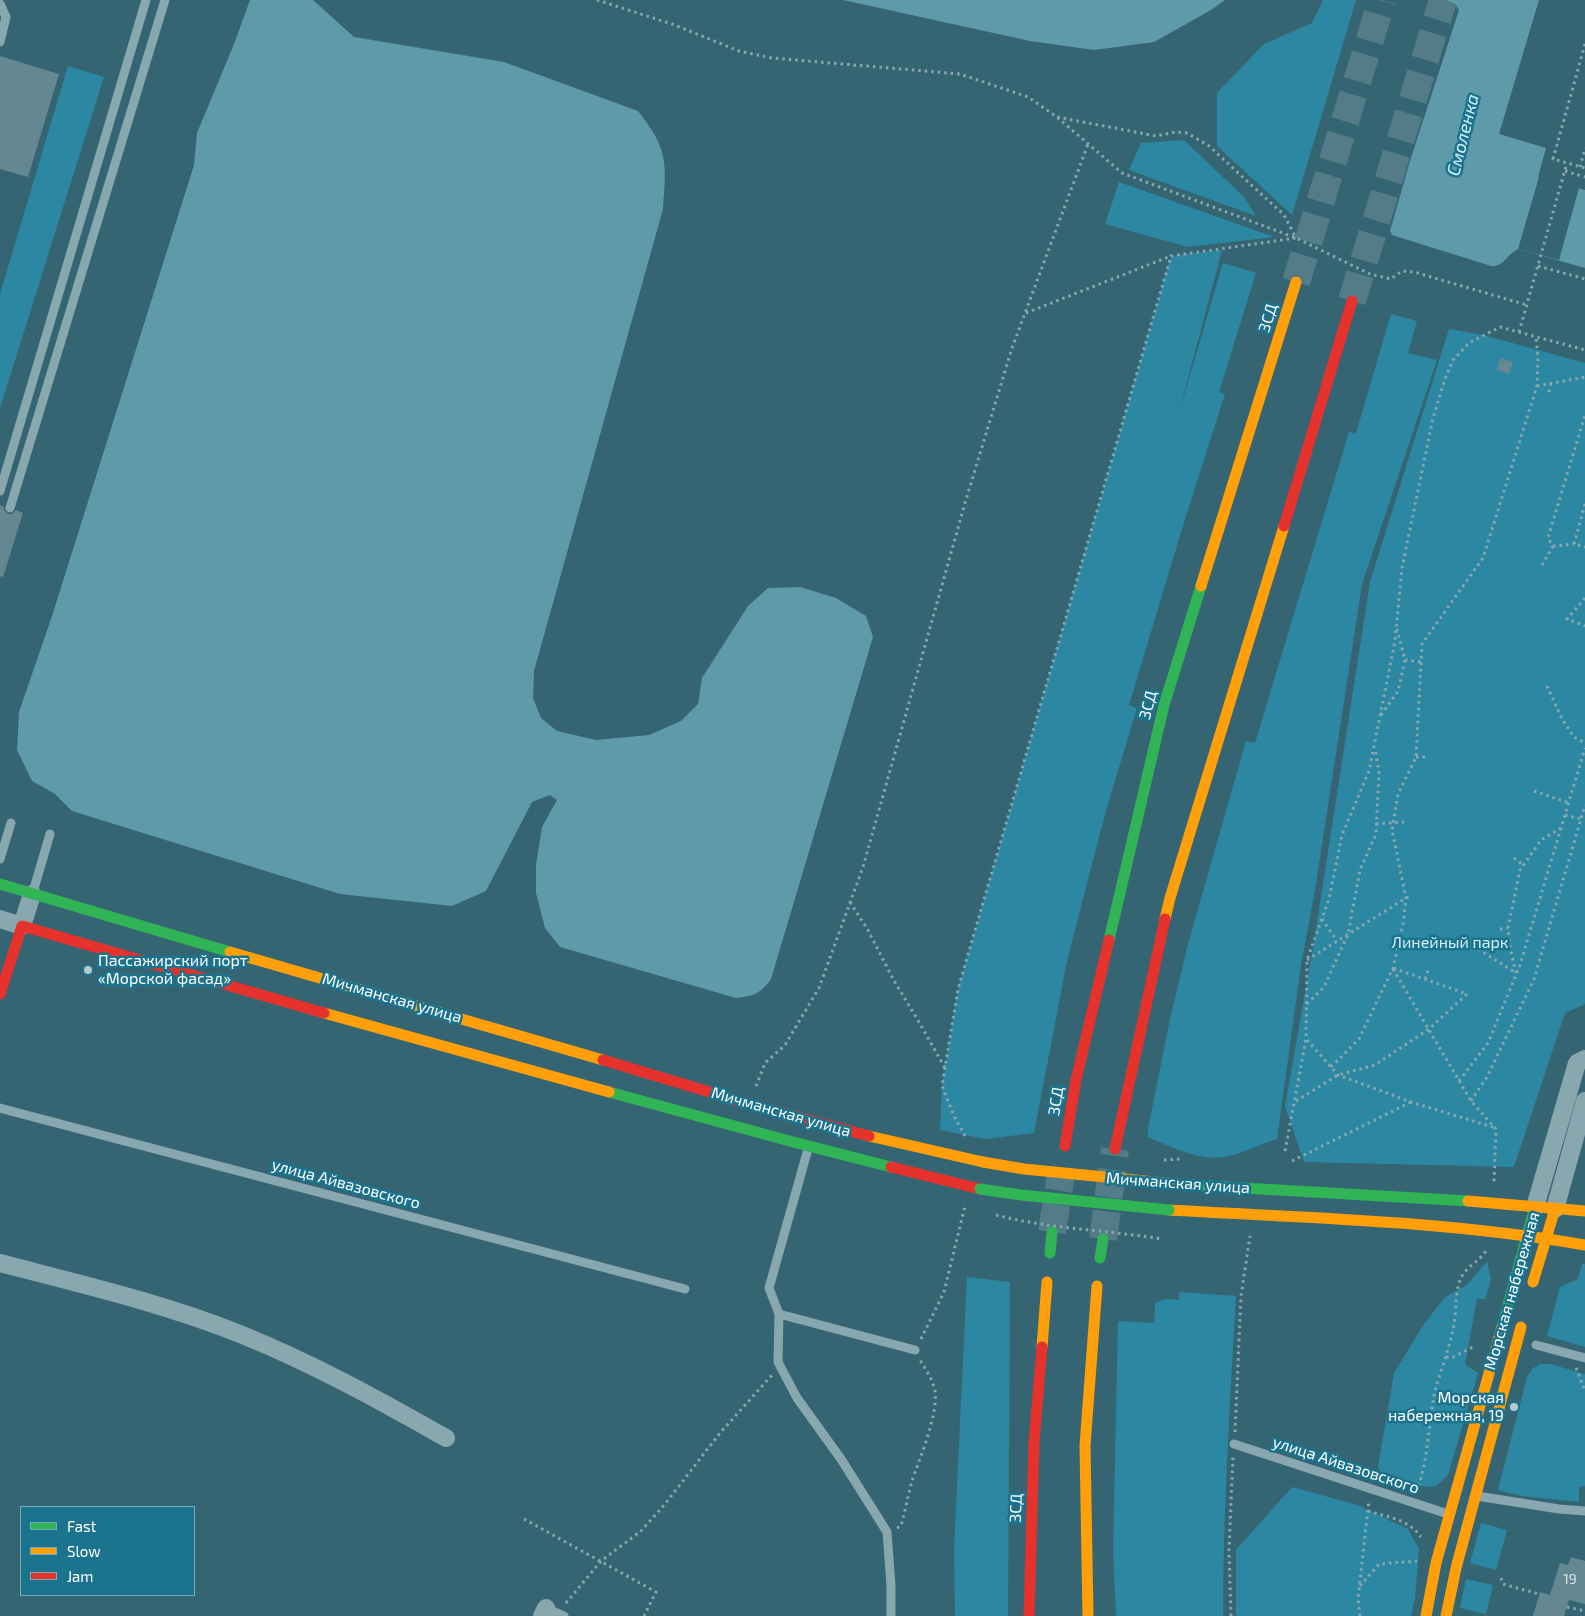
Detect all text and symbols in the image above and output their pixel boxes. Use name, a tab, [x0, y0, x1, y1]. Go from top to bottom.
water label: Смоленка	[1442, 92, 1484, 178]
street label: ЗСД	[1255, 301, 1281, 335]
street label: ЗСД	[1135, 689, 1161, 721]
park label: Линейный парк	[1392, 933, 1508, 953]
place label: Пассажирский порт «Морской фасад»	[98, 951, 248, 989]
marker: Пассажирский порт «Морской фасад»	[82, 964, 94, 976]
street label: Мичманская улица	[320, 969, 464, 1027]
street label: Мичманская улица	[709, 1083, 853, 1141]
street label: ЗСД	[1044, 1085, 1068, 1117]
street label: улица Айвазовского	[270, 1155, 422, 1213]
street label: Мичманская улица	[1105, 1168, 1251, 1198]
street label: Морская набережная	[1480, 1210, 1544, 1372]
place label: Морская набережная, 19	[1388, 1388, 1504, 1426]
marker: Морская набережная, 19	[1508, 1401, 1520, 1413]
street label: улица Айвазовского	[1270, 1432, 1422, 1498]
street label: ЗСД	[1006, 1493, 1026, 1523]
legend	[20, 1506, 195, 1596]
text: Fast	[67, 1517, 96, 1535]
text: Slow	[67, 1542, 101, 1560]
text: Jam	[67, 1567, 93, 1585]
house number: 19	[1563, 1571, 1577, 1587]

